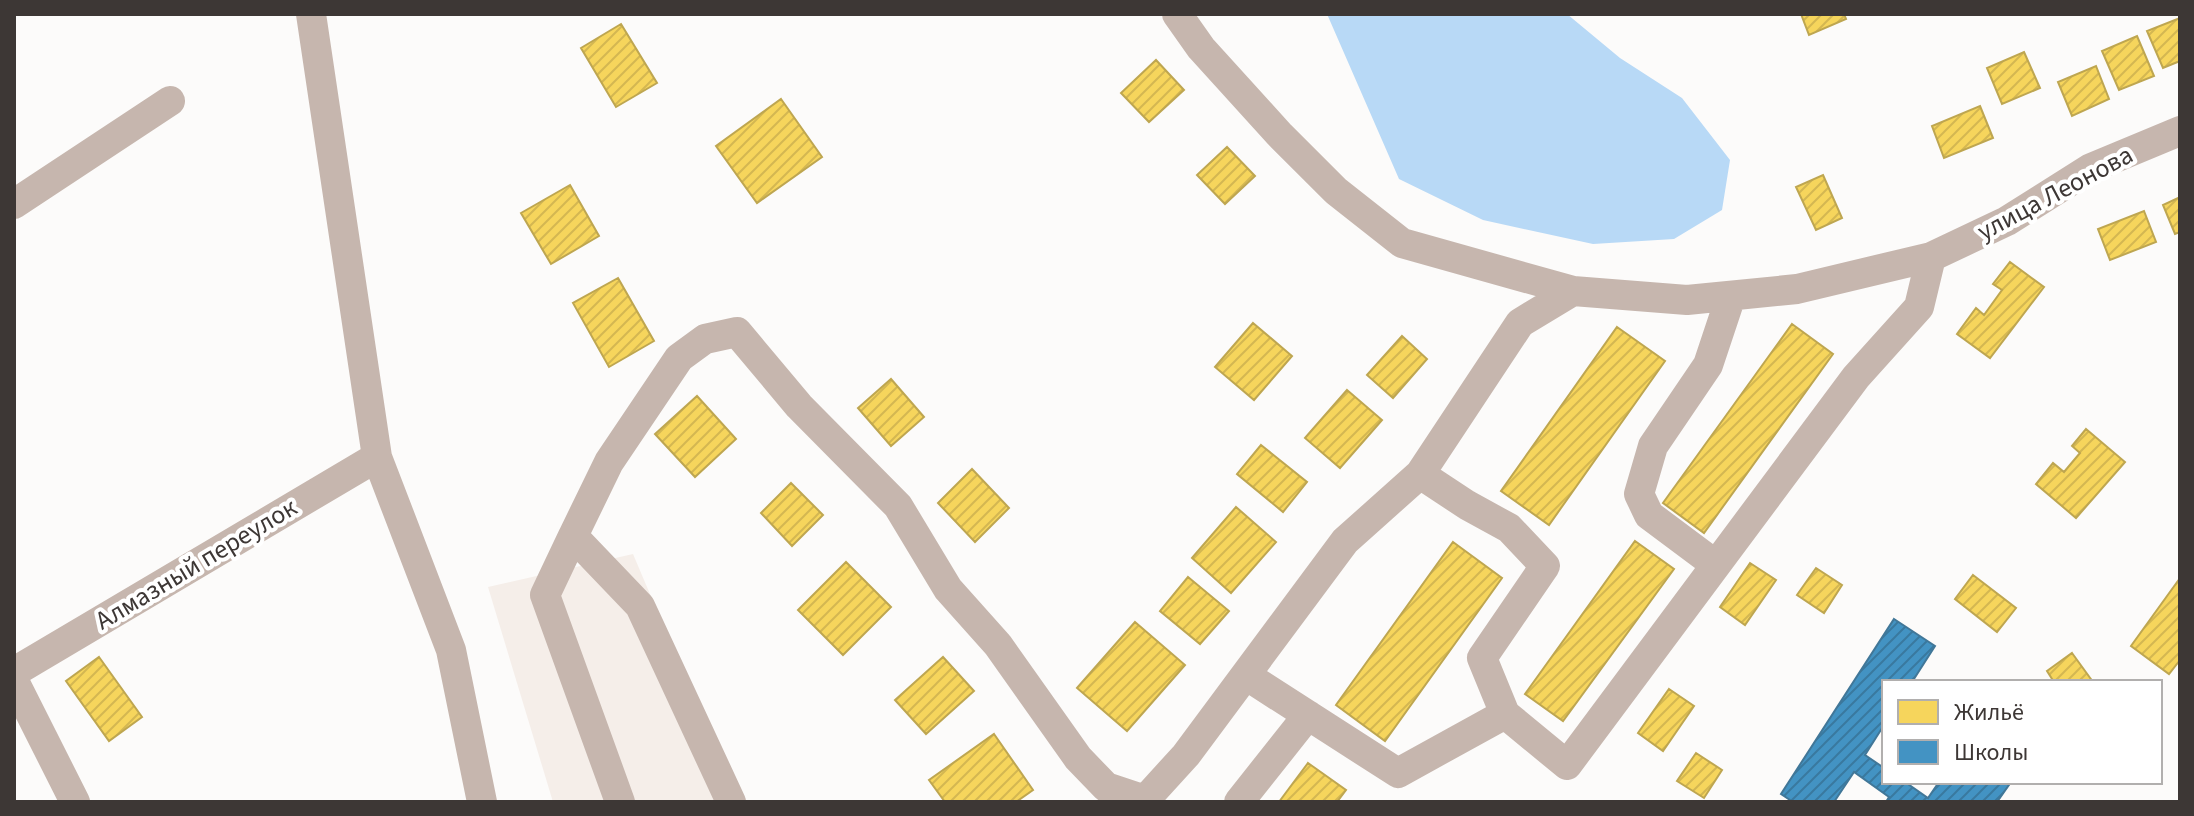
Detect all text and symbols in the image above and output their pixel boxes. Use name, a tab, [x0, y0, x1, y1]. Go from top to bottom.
street label: улица Леонова	[1970, 136, 2140, 250]
street label: Алмазный переулок	[88, 489, 304, 639]
legend	[1882, 680, 2162, 784]
text: Жильё	[1954, 695, 2024, 730]
text: Школы	[1954, 735, 2028, 770]

